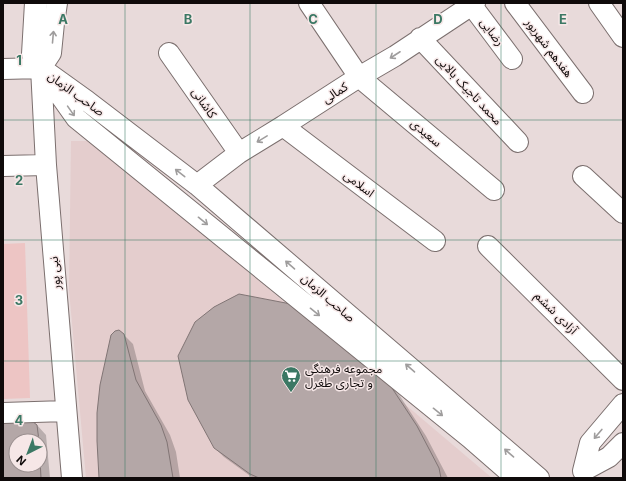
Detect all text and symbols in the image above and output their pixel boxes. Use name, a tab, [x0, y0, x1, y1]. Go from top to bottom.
text: A	[58, 11, 68, 27]
text: B	[184, 11, 193, 27]
text: C	[308, 11, 318, 27]
text: D	[433, 11, 443, 27]
text: E	[559, 11, 567, 27]
street label: رضایی	[477, 15, 508, 49]
street label: هفدهم شهریور	[520, 15, 576, 81]
one-way arrow	[49, 31, 56, 44]
one-way arrow	[390, 51, 401, 59]
street label: محمد تاجیک بالایی	[433, 51, 506, 128]
text: 1	[16, 52, 22, 68]
street label: صاحب الزمان	[45, 68, 108, 119]
street label: کمالی	[319, 78, 351, 106]
street label: کاشانی	[189, 85, 221, 122]
one-way arrow	[67, 106, 75, 117]
street label: سعیدی	[408, 115, 445, 150]
one-way arrow	[256, 136, 268, 144]
street label: اسلامی	[341, 167, 378, 200]
one-way arrow	[175, 168, 186, 177]
text: 2	[15, 172, 23, 188]
one-way arrow	[198, 217, 209, 226]
street label: نبی پور	[46, 256, 65, 291]
one-way arrow	[285, 261, 296, 270]
street label: صاحب الزمان	[298, 270, 358, 325]
street label: آزادی ششم	[530, 288, 581, 339]
text: 3	[15, 292, 23, 308]
one-way arrow	[310, 308, 320, 317]
place label: مجموعه فرهنگی و تجاری طغرل	[305, 361, 382, 390]
one-way arrow	[405, 364, 416, 373]
supermarket icon: مجموعه فرهنگی و تجاری طغرل	[280, 365, 302, 393]
one-way arrow	[432, 407, 443, 416]
text: 4	[15, 412, 24, 428]
one-way arrow	[593, 428, 602, 439]
north arrow	[8, 433, 48, 473]
one-way arrow	[504, 448, 514, 457]
text: N	[14, 452, 29, 468]

